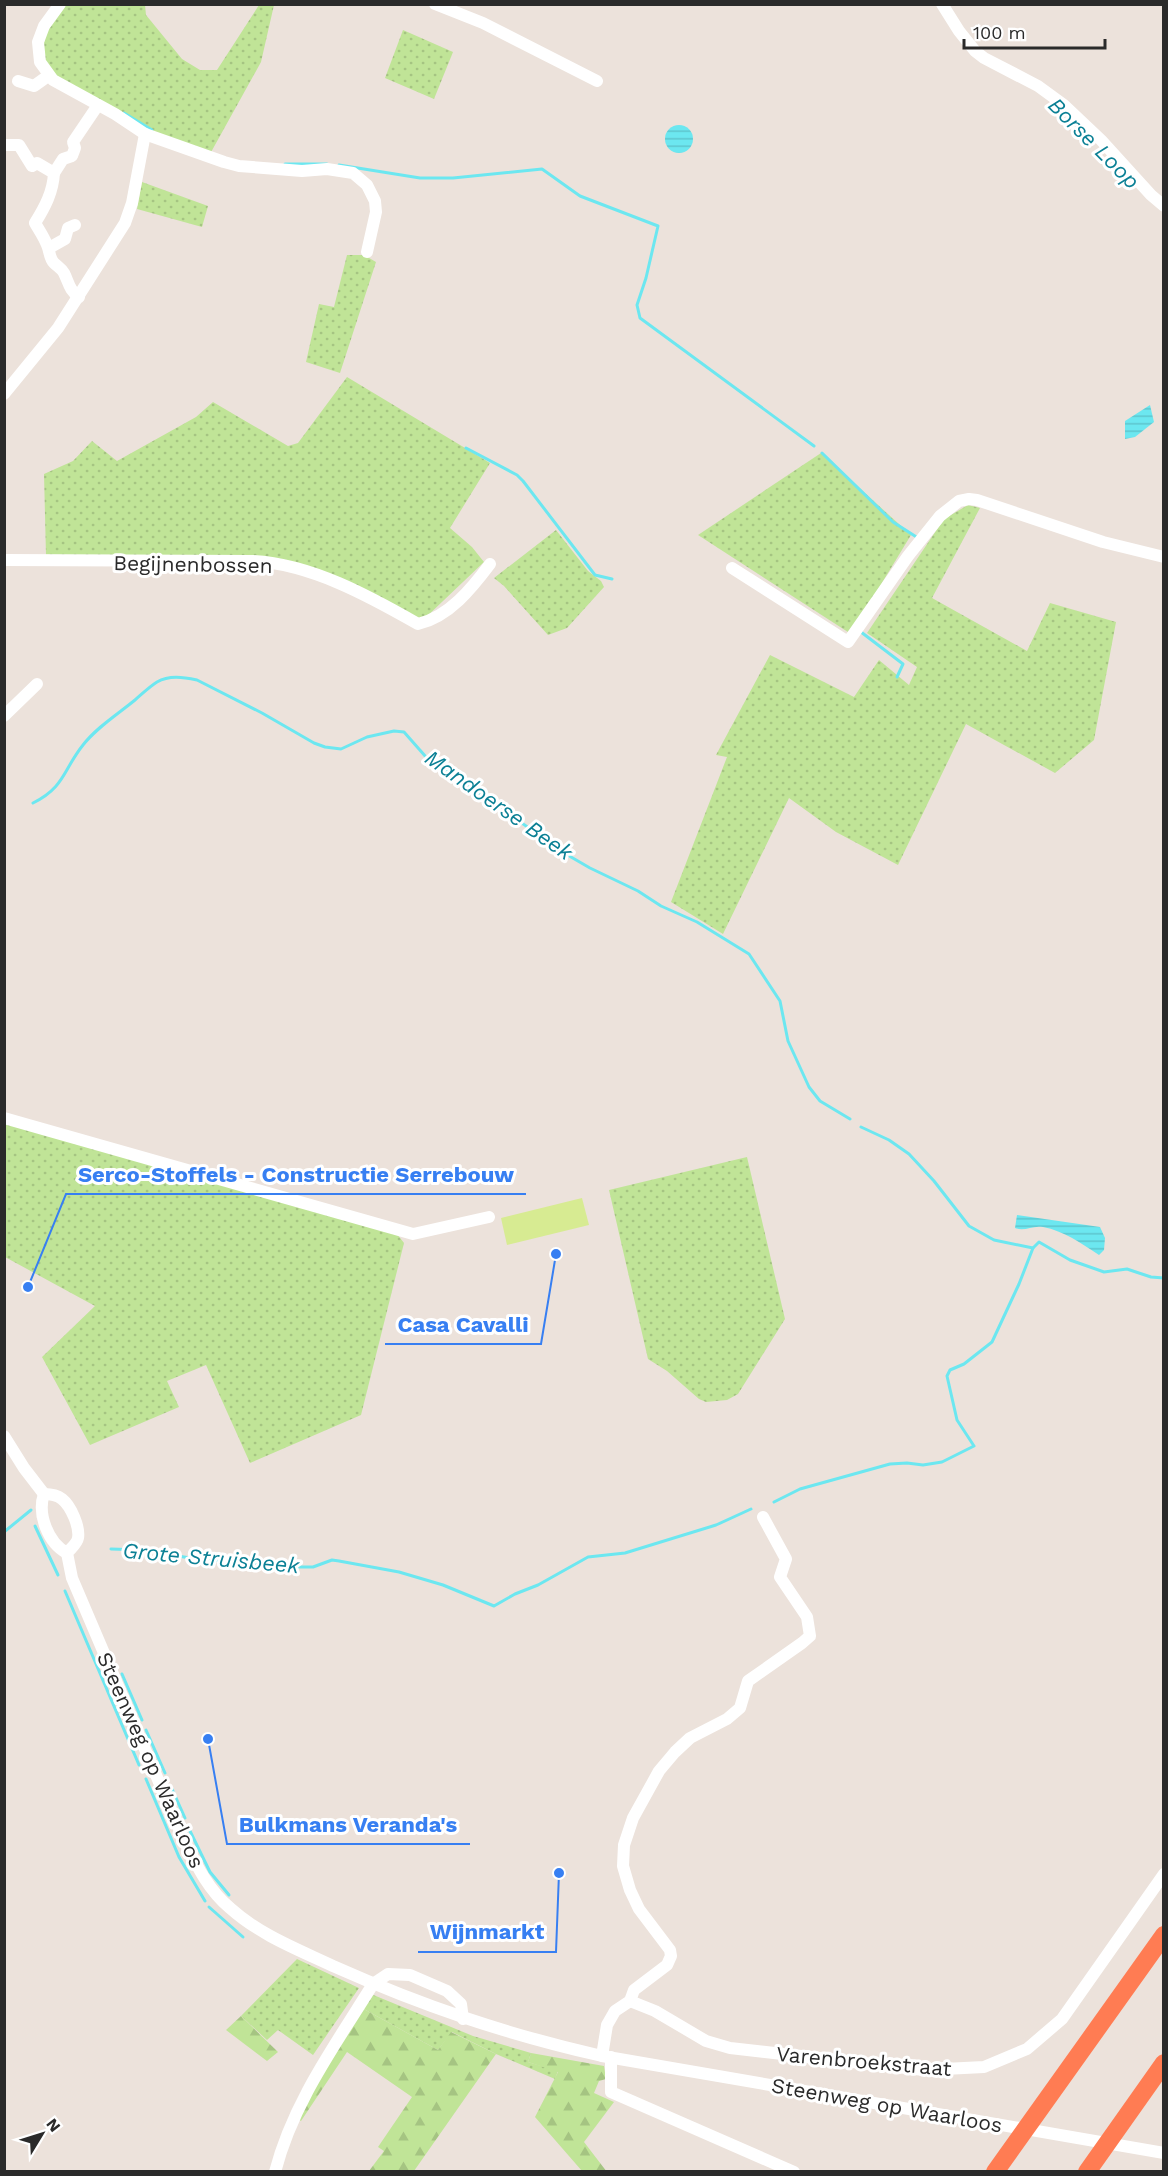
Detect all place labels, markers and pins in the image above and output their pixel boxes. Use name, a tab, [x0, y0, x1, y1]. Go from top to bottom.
callout: Serco-Stoffels - Constructie Serrebouw	[66, 1154, 526, 1194]
callout: Casa Cavalli	[385, 1304, 541, 1344]
callout: Bulkmans Veranda's	[227, 1804, 470, 1844]
callout: Wijnmarkt	[418, 1912, 556, 1952]

